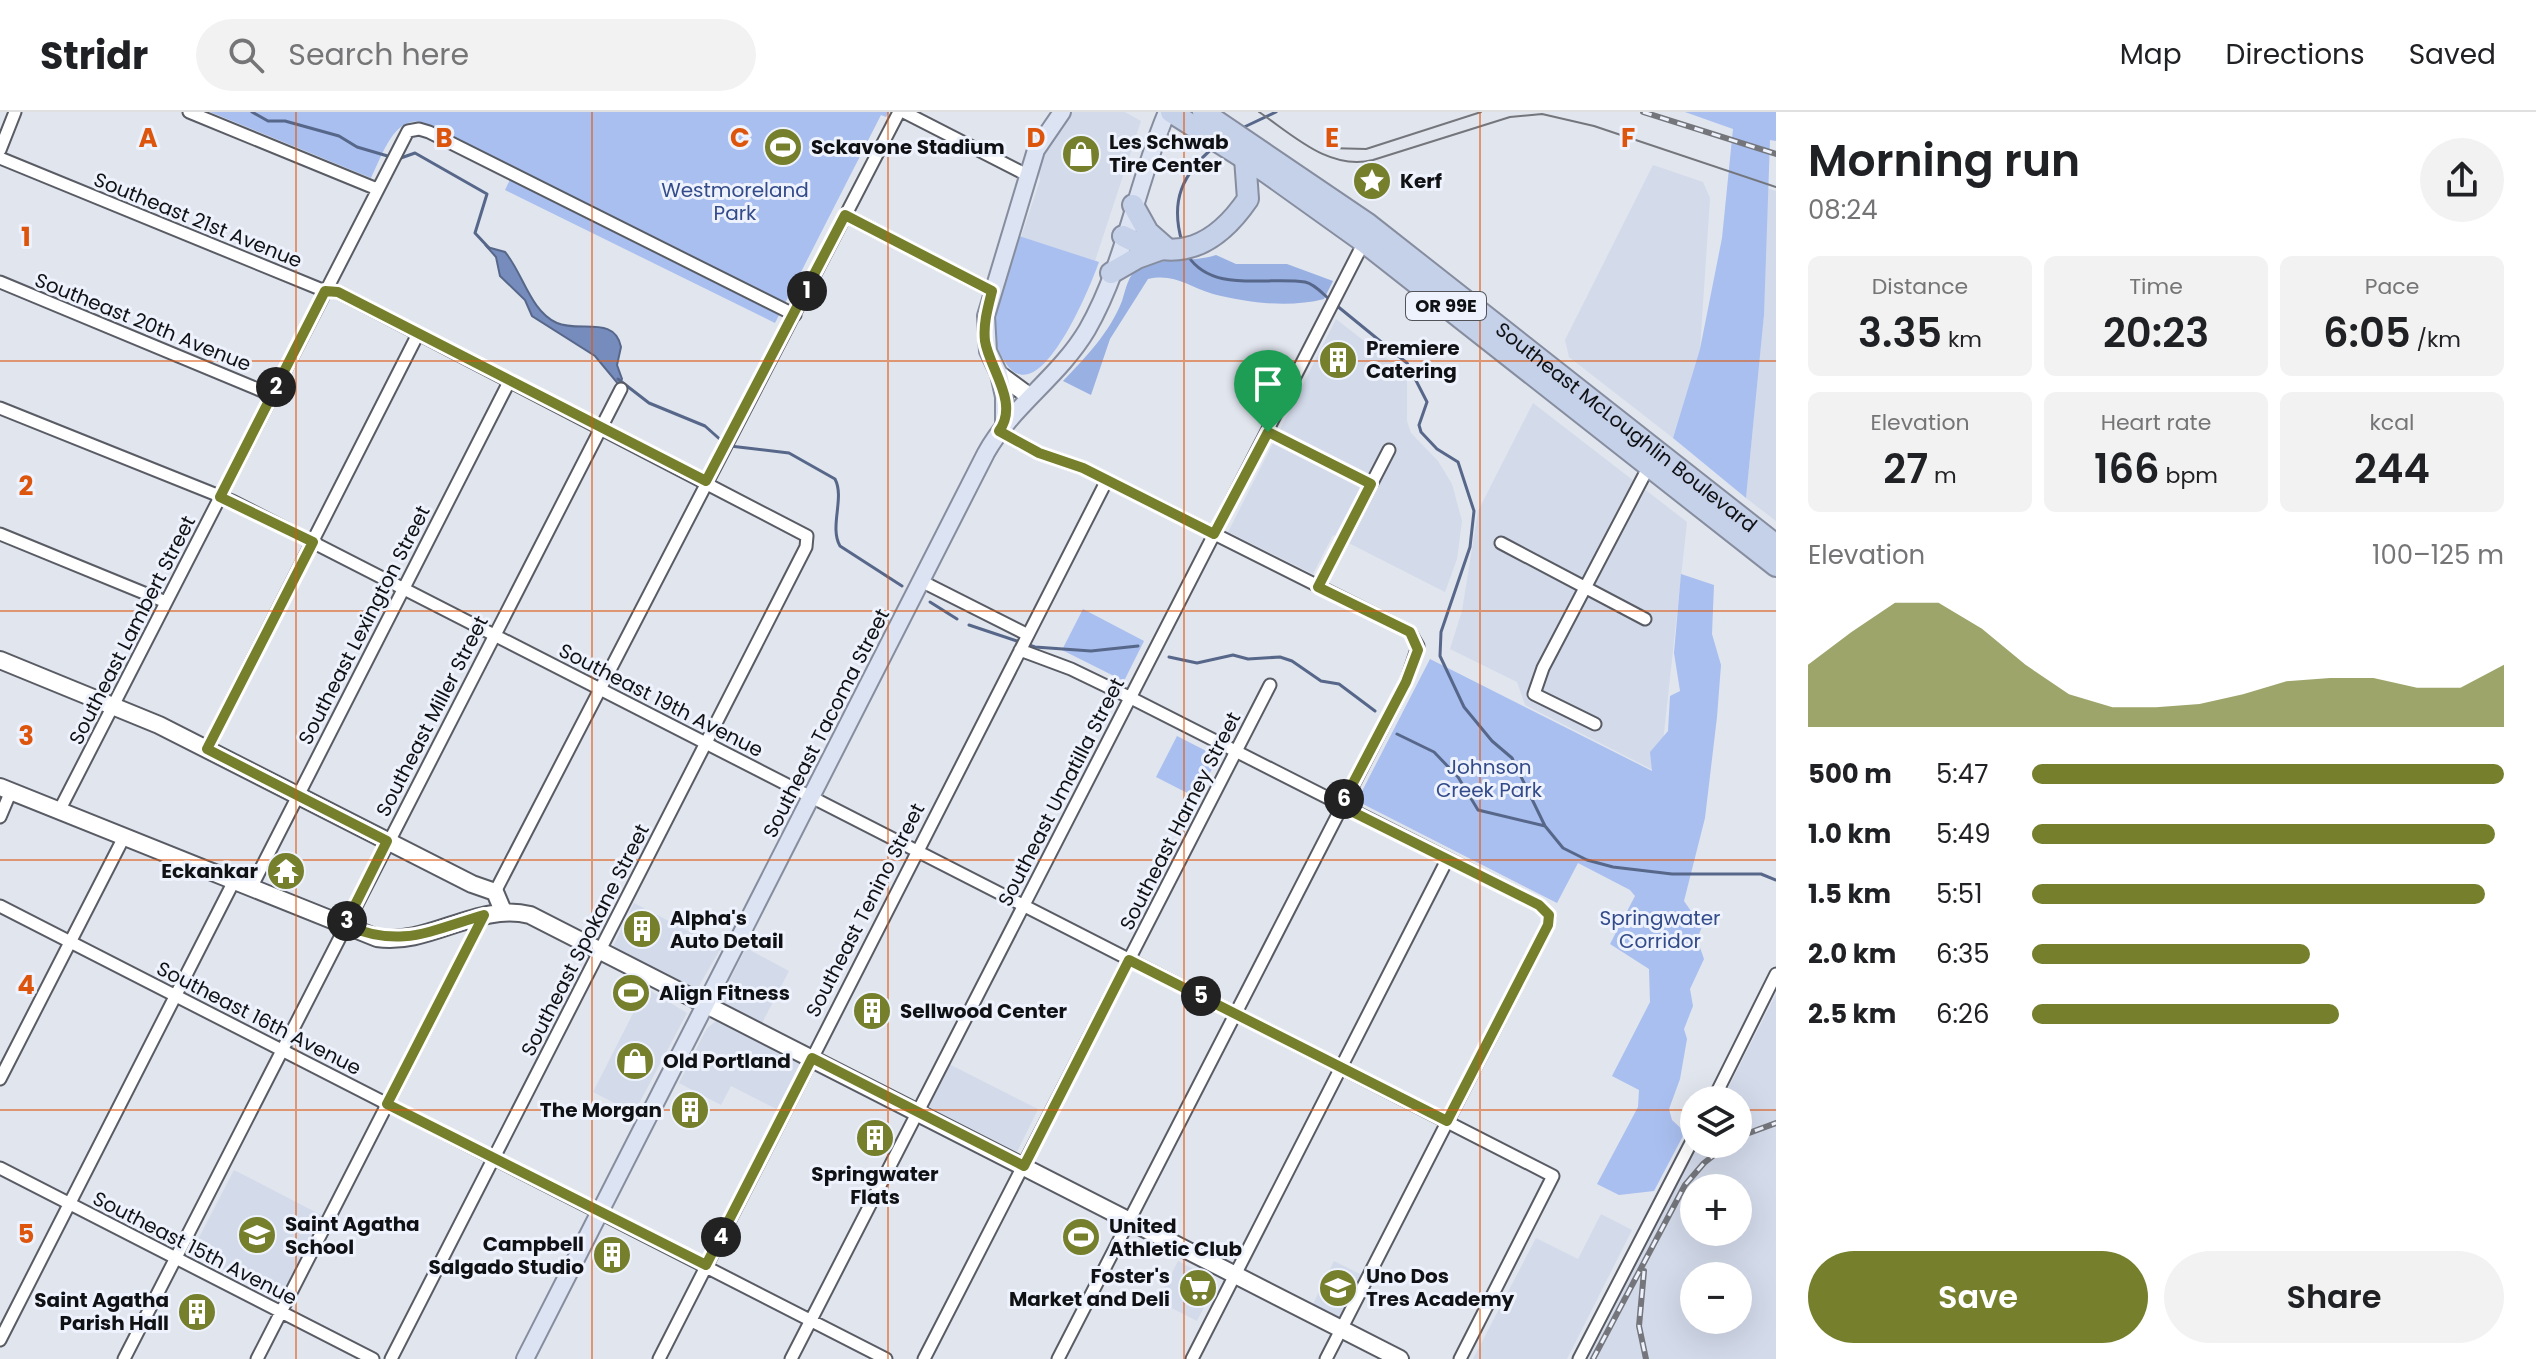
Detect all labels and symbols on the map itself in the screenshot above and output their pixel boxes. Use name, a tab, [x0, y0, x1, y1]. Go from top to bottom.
text: A	[138, 120, 158, 156]
text: B	[435, 120, 453, 156]
text: C	[730, 120, 750, 156]
text: D	[1027, 120, 1046, 156]
text: E	[1325, 120, 1339, 156]
text: F	[1621, 120, 1635, 156]
sports icon: Sckavone Stadium	[762, 126, 804, 168]
place label: Les Schwab Tire Center	[1109, 128, 1229, 179]
place label: Sckavone Stadium	[811, 133, 1005, 161]
shop icon: Les Schwab Tire Center	[1060, 133, 1102, 175]
place icon: Kerf	[1351, 160, 1393, 202]
street label: Southeast 21st Avenue	[90, 165, 306, 275]
place label: Kerf	[1400, 167, 1442, 195]
park label: Westmoreland Park	[661, 176, 809, 227]
text: 1	[21, 219, 31, 255]
street label: Southeast 20th Avenue	[31, 266, 255, 378]
pin: 1	[787, 271, 827, 311]
road number: OR 99E	[1406, 292, 1486, 320]
street label: Southeast McLoughlin Boulevard	[1490, 316, 1763, 539]
place label: Premiere Catering	[1366, 334, 1460, 385]
building icon: Premiere Catering	[1317, 339, 1359, 381]
pin	[1234, 350, 1302, 432]
pin: 2	[256, 367, 296, 407]
text: 2	[19, 468, 34, 504]
street label: Southeast Lexington Street	[291, 501, 437, 749]
street label: Southeast Lambert Street	[62, 511, 202, 749]
street label: Southeast Tacoma Street	[756, 604, 896, 842]
street label: Southeast Miller Street	[369, 611, 495, 821]
street label: Southeast 19th Avenue	[554, 636, 768, 764]
street label: Southeast Umatilla Street	[991, 673, 1131, 911]
street label: Southeast Harney Street	[1113, 707, 1247, 935]
text: 3	[18, 718, 34, 754]
park label: Johnson Creek Park	[1436, 753, 1543, 804]
pin: 6	[1324, 779, 1364, 819]
street label: Southeast Tenino Street	[799, 798, 931, 1022]
street label: Southeast Spokane Street	[514, 819, 656, 1061]
temple icon: Eckankar	[265, 850, 307, 892]
place label: Eckankar	[161, 857, 258, 885]
pin: 3	[327, 901, 367, 941]
place label: Alpha's Auto Detail	[670, 904, 784, 955]
park label: Springwater Corridor	[1599, 904, 1721, 955]
building icon: Alpha's Auto Detail	[621, 908, 663, 950]
street label: Southeast 16th Avenue	[152, 954, 366, 1082]
text: 4	[17, 967, 35, 1003]
sports icon: Align Fitness	[610, 972, 652, 1014]
pin: 5	[1181, 976, 1221, 1016]
place label: Align Fitness	[659, 979, 790, 1007]
building icon: Sellwood Center	[851, 990, 893, 1032]
place label: Sellwood Center	[900, 997, 1068, 1025]
shop icon: Old Portland	[614, 1040, 656, 1082]
place label: Old Portland	[663, 1047, 791, 1075]
building icon: The Morgan	[669, 1089, 711, 1131]
place label: The Morgan	[540, 1096, 662, 1124]
building icon: Springwater Flats	[854, 1117, 896, 1159]
place label: Springwater Flats	[811, 1160, 939, 1211]
street label: Southeast 15th Avenue	[88, 1184, 302, 1312]
place label: Saint Agatha School	[285, 1210, 420, 1261]
place label: United Athletic Club	[1109, 1212, 1243, 1263]
school or university icon: Saint Agatha School	[236, 1214, 278, 1256]
text: 5	[18, 1216, 34, 1252]
sports icon: United Athletic Club	[1060, 1216, 1102, 1258]
pin: 4	[701, 1217, 741, 1257]
place label: Campbell Salgado Studio	[428, 1230, 584, 1281]
building icon: Campbell Salgado Studio	[591, 1234, 633, 1276]
place label: Foster's Market and Deli	[1009, 1262, 1170, 1313]
place label: Uno Dos Tres Academy	[1366, 1262, 1515, 1313]
supermarket icon: Foster's Market and Deli	[1177, 1267, 1219, 1309]
school or university icon: Uno Dos Tres Academy	[1317, 1267, 1359, 1309]
place label: Saint Agatha Parish Hall	[34, 1286, 169, 1337]
building icon: Saint Agatha Parish Hall	[176, 1291, 218, 1333]

